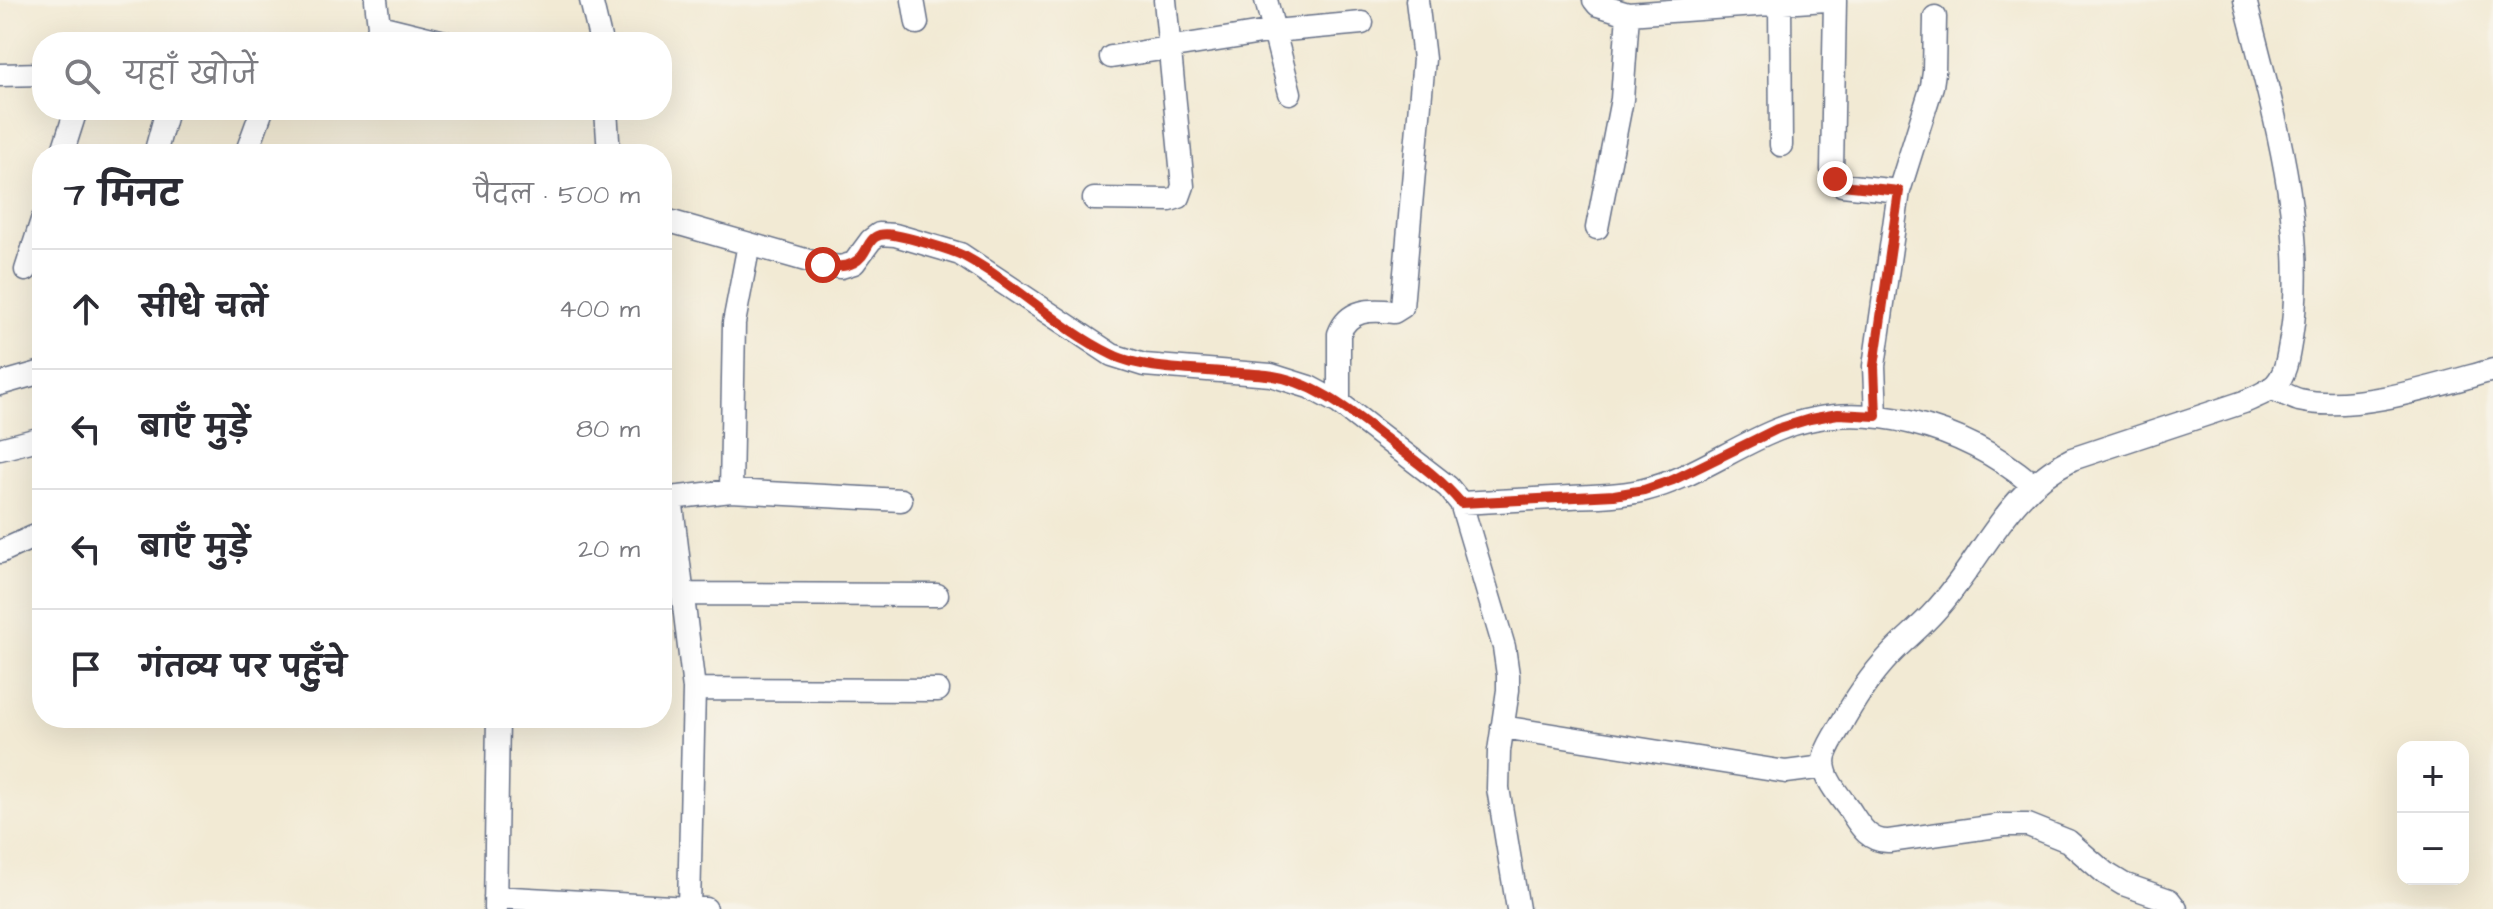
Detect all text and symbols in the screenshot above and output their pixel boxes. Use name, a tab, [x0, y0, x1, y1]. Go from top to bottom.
search box	[32, 32, 672, 120]
icon: search	[60, 54, 104, 98]
text: यहाँ खोजें	[124, 54, 257, 96]
route end	[1817, 161, 1853, 197]
text: 7 मिनट	[64, 171, 181, 219]
text: पैदल · 500 m	[474, 177, 640, 213]
route start	[805, 247, 841, 283]
icon: ahead	[64, 287, 108, 331]
text: सीधे चलें	[140, 287, 267, 329]
text: 400 m	[559, 291, 640, 327]
icon: left	[64, 407, 108, 451]
text: बाएँ मुड़ें	[140, 407, 250, 449]
text: 80 m	[576, 411, 640, 447]
icon: left	[64, 527, 108, 571]
text: बाएँ मुड़ें	[140, 527, 250, 569]
text: 20 m	[578, 531, 640, 567]
icon: arrive	[64, 647, 108, 691]
text: गंतव्य पर पहुँचे	[140, 647, 346, 689]
map controls	[2397, 741, 2469, 885]
button: +	[2397, 741, 2469, 813]
button: −	[2397, 813, 2469, 885]

